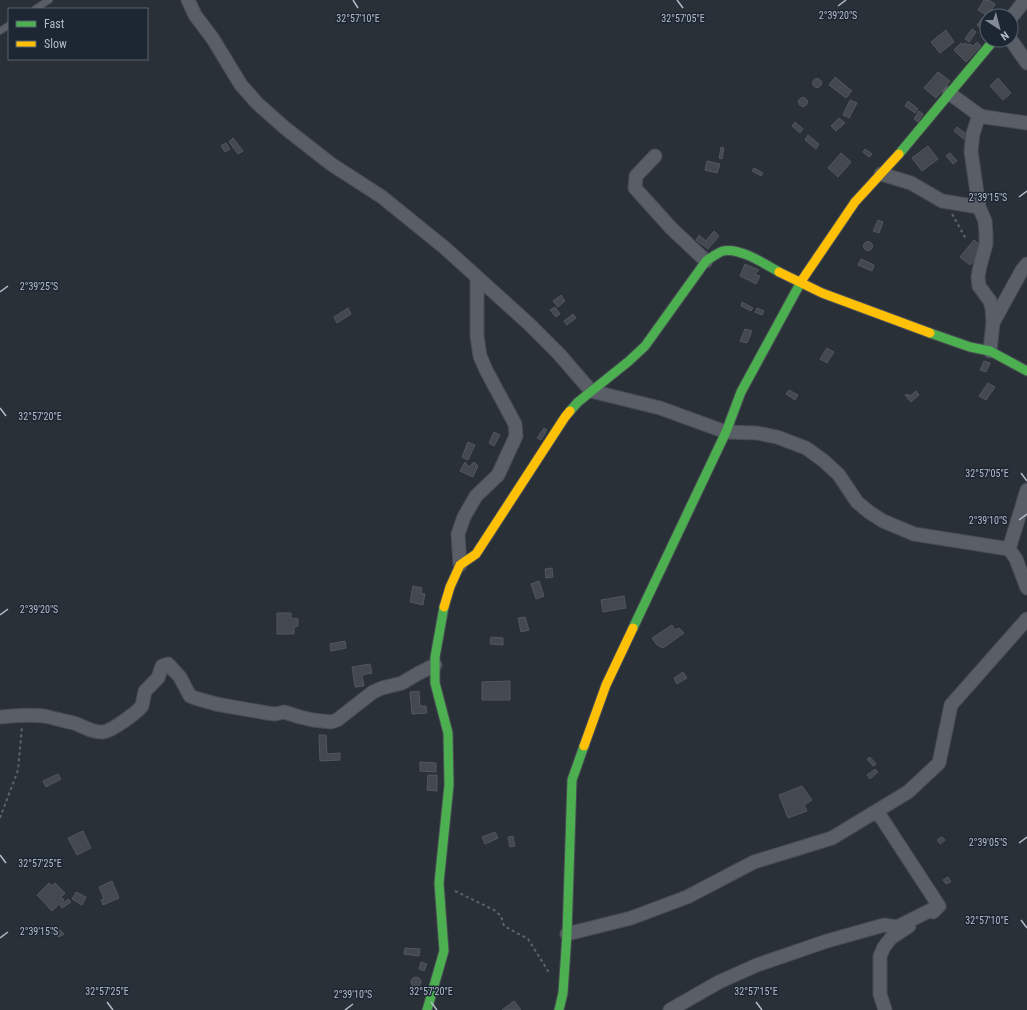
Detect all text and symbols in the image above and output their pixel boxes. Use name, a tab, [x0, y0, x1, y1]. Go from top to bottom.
legend	[8, 8, 148, 60]
north arrow	[979, 8, 1019, 48]
text: 2°39'20"S	[819, 10, 857, 21]
text: 32°57'10"E	[336, 13, 380, 24]
text: 32°57'05"E	[661, 13, 705, 24]
text: Fast	[44, 17, 65, 31]
text: N	[998, 28, 1011, 43]
text: Slow	[44, 37, 67, 51]
text: 2°39'15"S	[969, 192, 1007, 203]
text: 2°39'25"S	[20, 281, 58, 292]
text: 32°57'20"E	[18, 411, 62, 422]
text: 32°57'05"E	[965, 468, 1009, 479]
text: 2°39'10"S	[969, 515, 1007, 526]
text: 2°39'20"S	[20, 604, 58, 615]
text: 2°39'05"S	[969, 837, 1007, 848]
text: 32°57'25"E	[18, 858, 62, 869]
text: 32°57'10"E	[965, 915, 1009, 926]
text: 2°39'15"S	[20, 926, 58, 937]
text: 32°57'25"E	[85, 986, 129, 997]
text: 32°57'20"E	[409, 986, 453, 997]
text: 32°57'15"E	[734, 986, 778, 997]
text: 2°39'10"S	[334, 989, 372, 1000]

